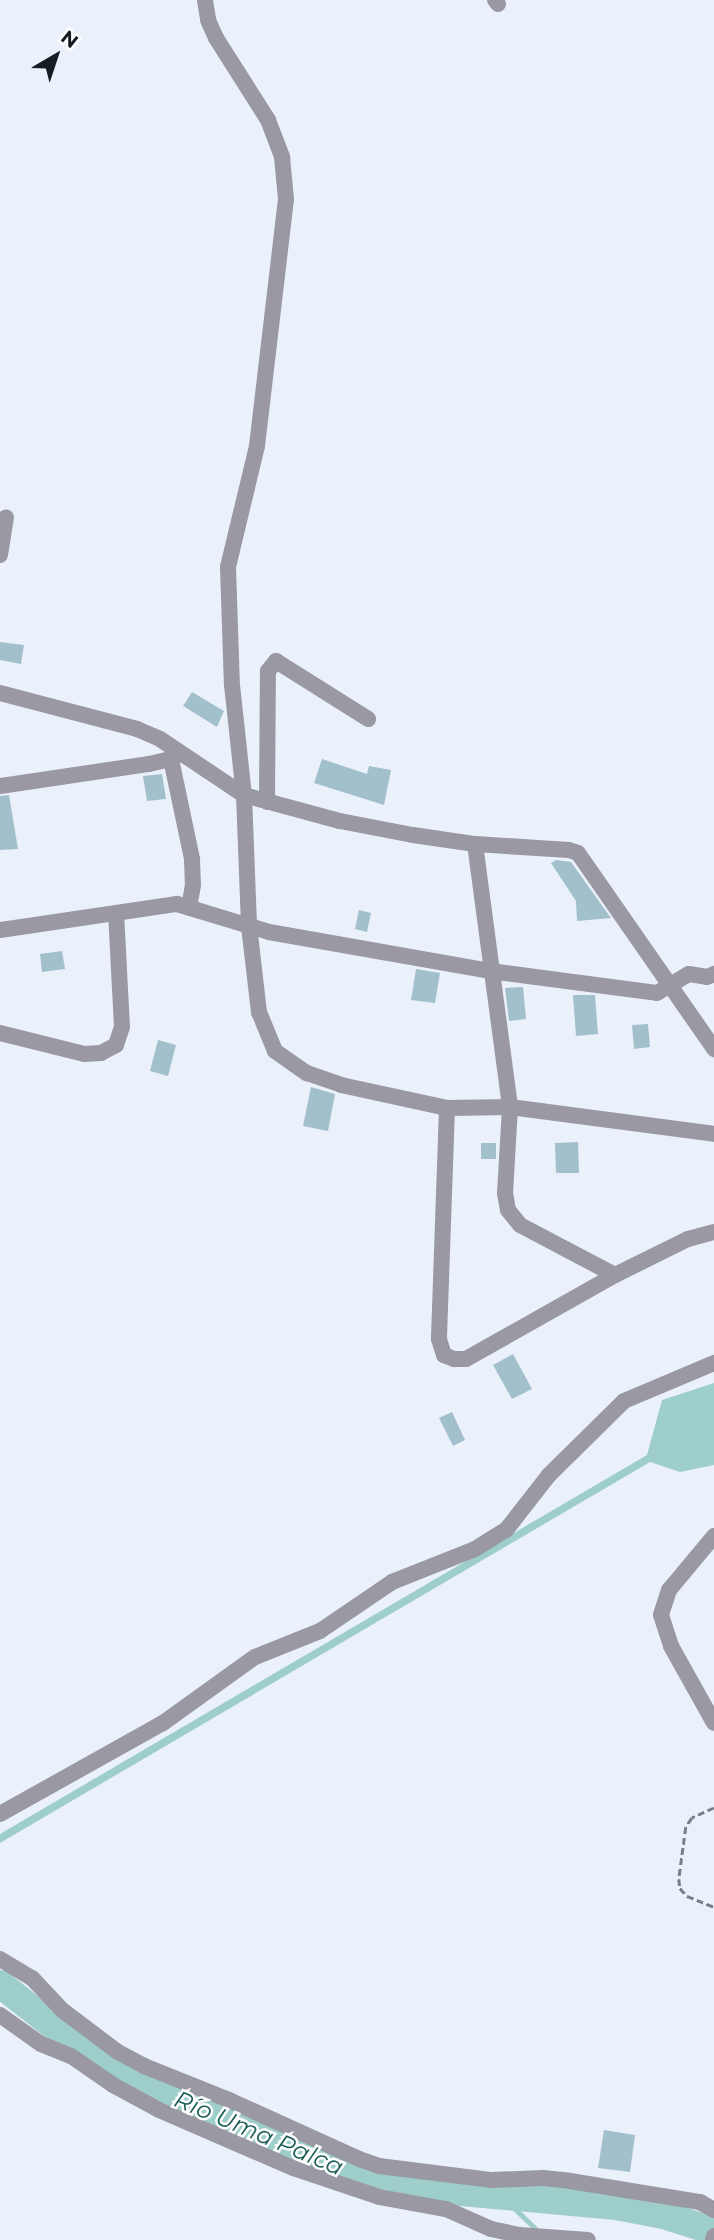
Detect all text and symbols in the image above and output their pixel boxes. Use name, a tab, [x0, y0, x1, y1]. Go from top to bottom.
north arrow	[21, 21, 91, 91]
text: N	[56, 26, 83, 53]
water label: Río Uma Palca	[170, 2084, 348, 2182]

